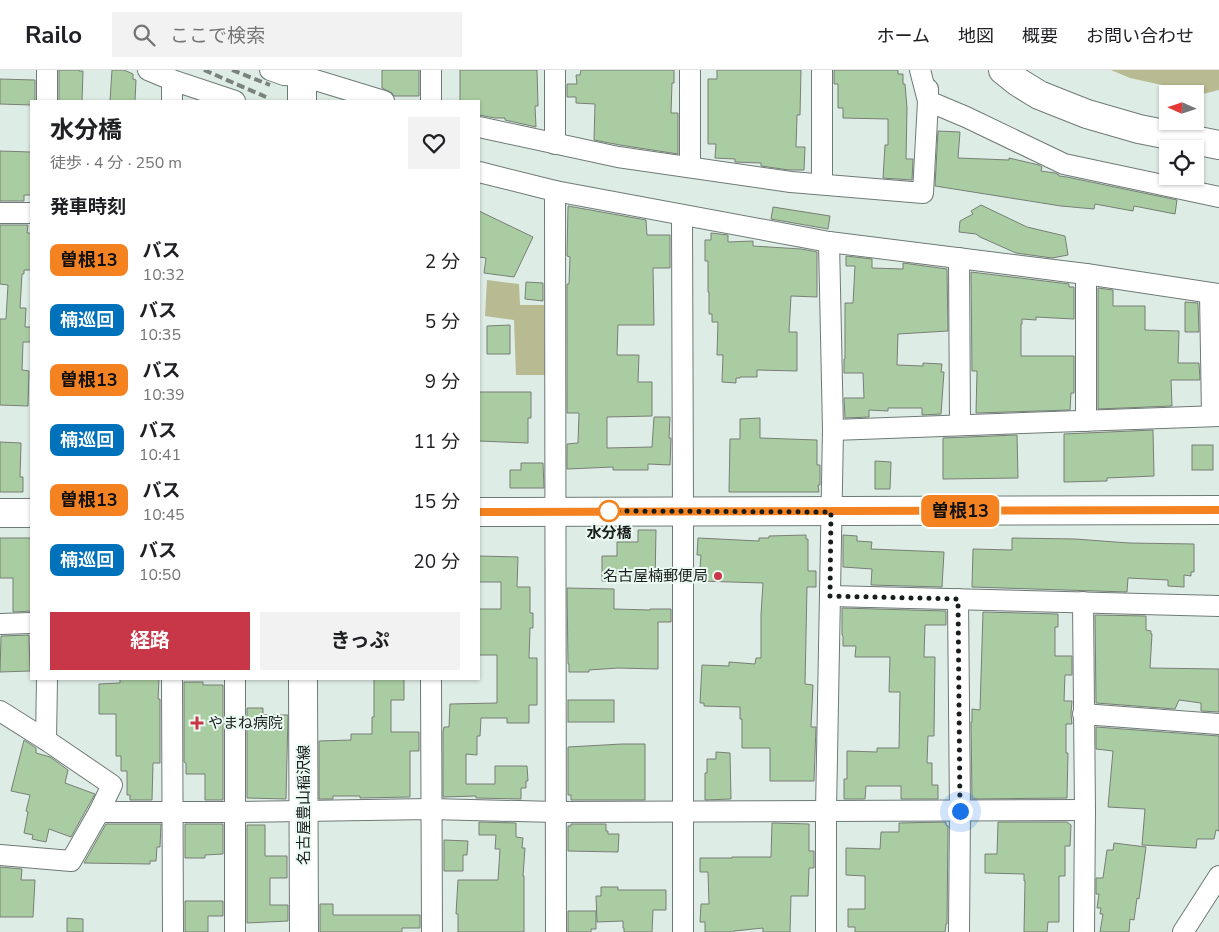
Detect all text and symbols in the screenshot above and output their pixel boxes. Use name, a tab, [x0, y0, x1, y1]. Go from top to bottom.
search box	[112, 12, 462, 57]
text: Railo	[25, 19, 82, 51]
icon: search	[130, 21, 158, 49]
text: ここで検索	[170, 23, 265, 49]
text: ホーム	[877, 24, 930, 48]
text: 地図	[958, 24, 994, 48]
text: 概要	[1022, 24, 1058, 48]
text: お問い合わせ	[1086, 24, 1194, 48]
north arrow	[1159, 85, 1204, 130]
map controls	[1159, 85, 1204, 185]
text: 水分橋	[50, 114, 122, 146]
button: heart	[408, 117, 460, 169]
button: locate	[1159, 140, 1204, 185]
text: 徒歩 · 4 分 · 250 m	[50, 152, 182, 174]
text: 発車時刻	[50, 194, 126, 220]
text: バス	[143, 238, 181, 264]
text: 曽根13	[60, 248, 118, 272]
text: 2 分	[425, 249, 460, 275]
text: 10:32	[143, 264, 185, 286]
text: バス	[139, 298, 177, 324]
text: 楠巡回	[60, 308, 114, 332]
text: 5 分	[425, 309, 460, 335]
text: 10:35	[139, 324, 181, 346]
text: バス	[143, 358, 181, 384]
text: 曽根13	[60, 368, 118, 392]
text: 9 分	[425, 369, 460, 395]
text: 10:39	[143, 384, 185, 406]
text: バス	[139, 418, 177, 444]
text: 楠巡回	[60, 428, 114, 452]
text: 11 分	[413, 429, 460, 455]
text: 10:41	[139, 444, 181, 466]
text: バス	[143, 478, 181, 504]
text: 曽根13	[60, 488, 118, 512]
text: 15 分	[413, 489, 460, 515]
line badge: 曽根13	[925, 495, 995, 527]
text: 曽根13	[931, 499, 989, 523]
marker: 水分橋	[598, 500, 620, 522]
text: 10:45	[143, 504, 185, 526]
place label: 水分橋	[586, 523, 632, 543]
text: バス	[139, 538, 177, 564]
text: 楠巡回	[60, 548, 114, 572]
text: 20 分	[413, 549, 460, 575]
text: 10:50	[139, 564, 181, 586]
place label: 名古屋楠郵便局	[603, 566, 708, 586]
marker: 名古屋楠郵便局	[712, 570, 724, 582]
button: 経路	[50, 612, 250, 670]
button: きっぷ	[260, 612, 460, 670]
place label: やまね病院	[208, 713, 283, 733]
marker: やまね病院	[190, 716, 204, 730]
street label: 名古屋豊山稲沢線	[294, 745, 314, 865]
your location	[948, 799, 973, 824]

